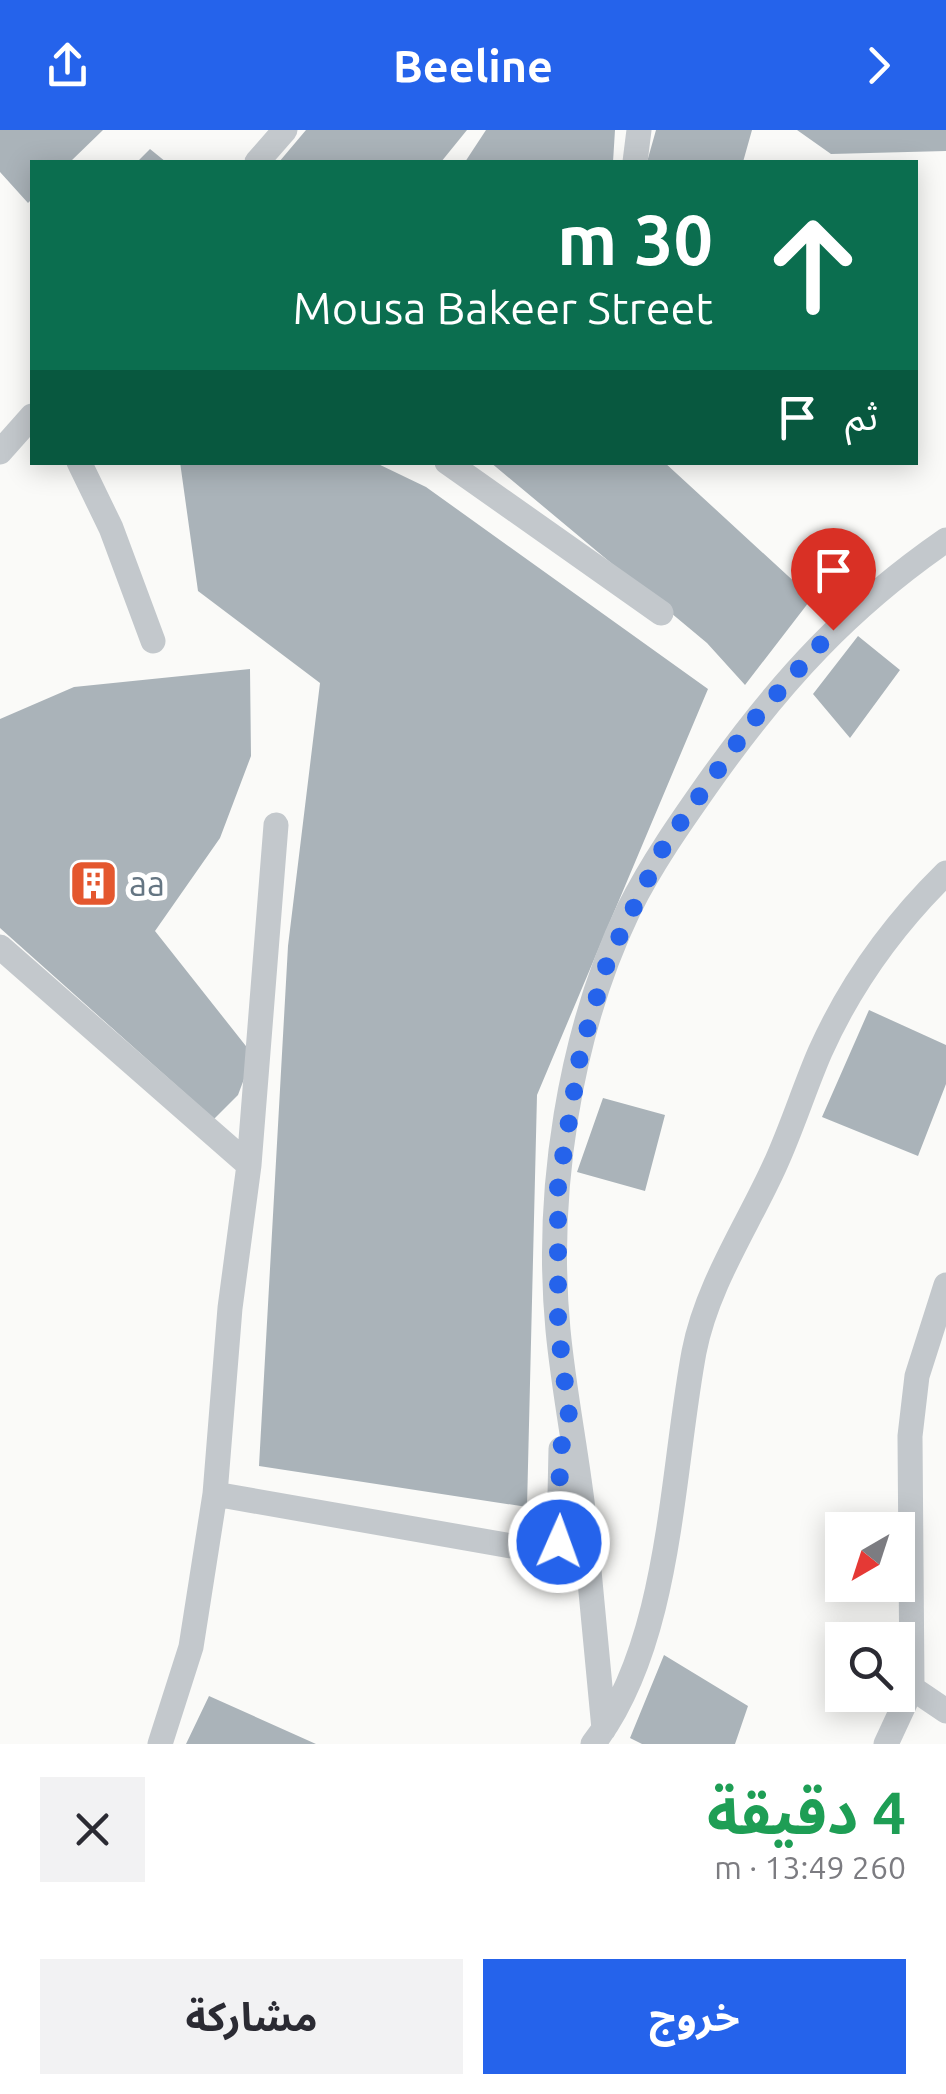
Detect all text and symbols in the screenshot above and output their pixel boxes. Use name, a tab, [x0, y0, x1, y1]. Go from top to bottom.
icon: share	[40, 38, 95, 93]
icon: forward	[851, 38, 906, 93]
text: Beeline	[393, 40, 553, 91]
text: 30 m	[557, 200, 713, 278]
icon: ahead	[748, 200, 878, 330]
text: Mousa Bakeer Street	[293, 282, 713, 333]
icon: arrive	[770, 390, 825, 445]
text: ثم	[845, 395, 878, 437]
pin	[791, 528, 876, 631]
icon: arrive	[806, 543, 861, 598]
building icon: aa	[68, 857, 120, 909]
place label: aa	[129, 863, 165, 903]
position arrow	[507, 1490, 611, 1594]
north arrow	[825, 1512, 915, 1602]
map controls	[825, 1512, 915, 1712]
button: search	[825, 1622, 915, 1712]
button: close	[40, 1777, 145, 1882]
text: 4 دقيقة	[707, 1778, 906, 1845]
text: 260 m · 13:49	[714, 1849, 906, 1885]
button: مشاركة	[40, 1959, 463, 2074]
button: خروج	[483, 1959, 906, 2074]

